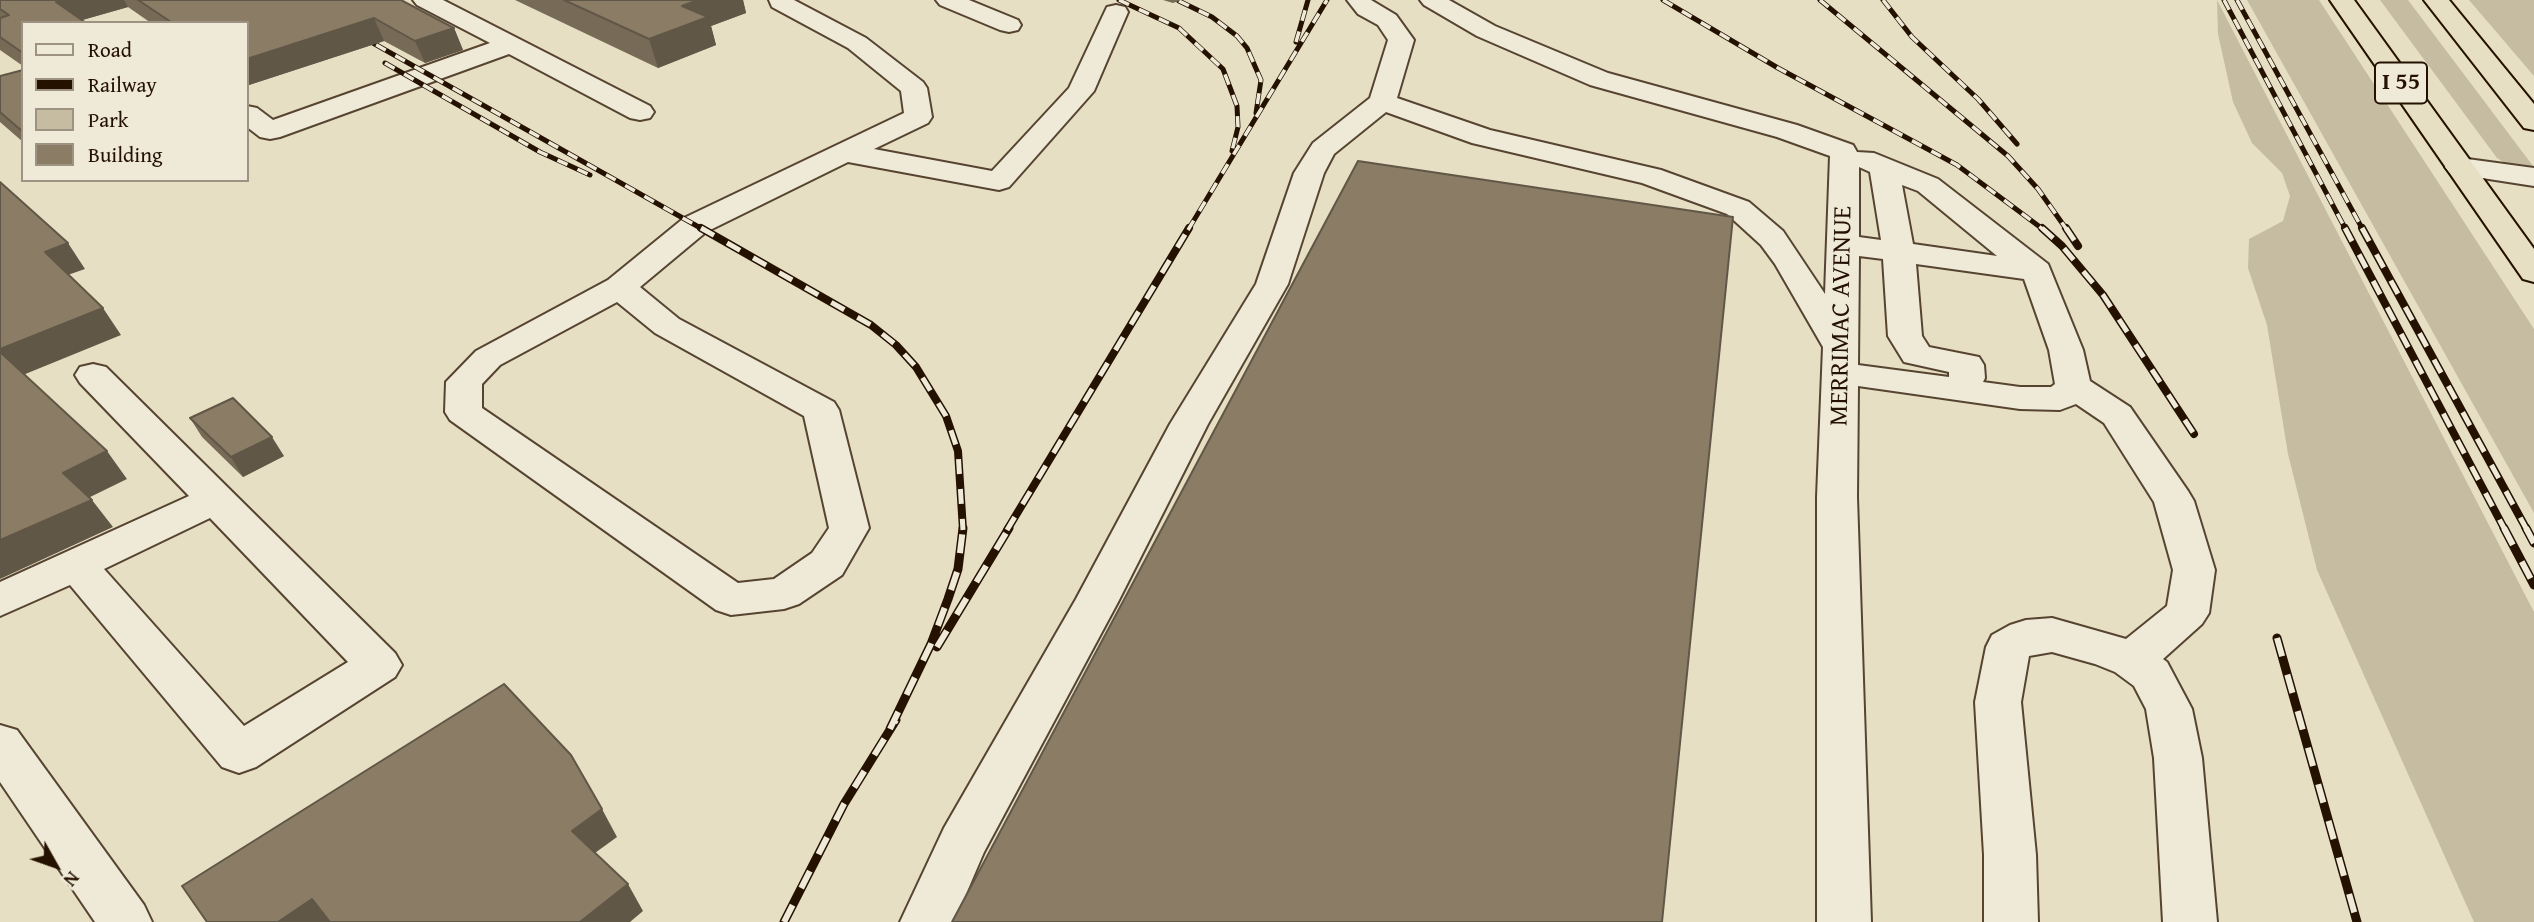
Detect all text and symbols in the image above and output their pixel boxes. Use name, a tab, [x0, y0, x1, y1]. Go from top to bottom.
legend	[21, 21, 248, 182]
text: Road	[88, 34, 132, 65]
road number: I 55	[2375, 62, 2427, 104]
text: Railway	[88, 69, 157, 100]
text: Park	[88, 104, 129, 135]
text: Building	[88, 139, 162, 170]
street label: MERRIMAC AVENUE	[1824, 206, 1860, 426]
north arrow	[21, 831, 91, 901]
text: N	[57, 866, 87, 893]

